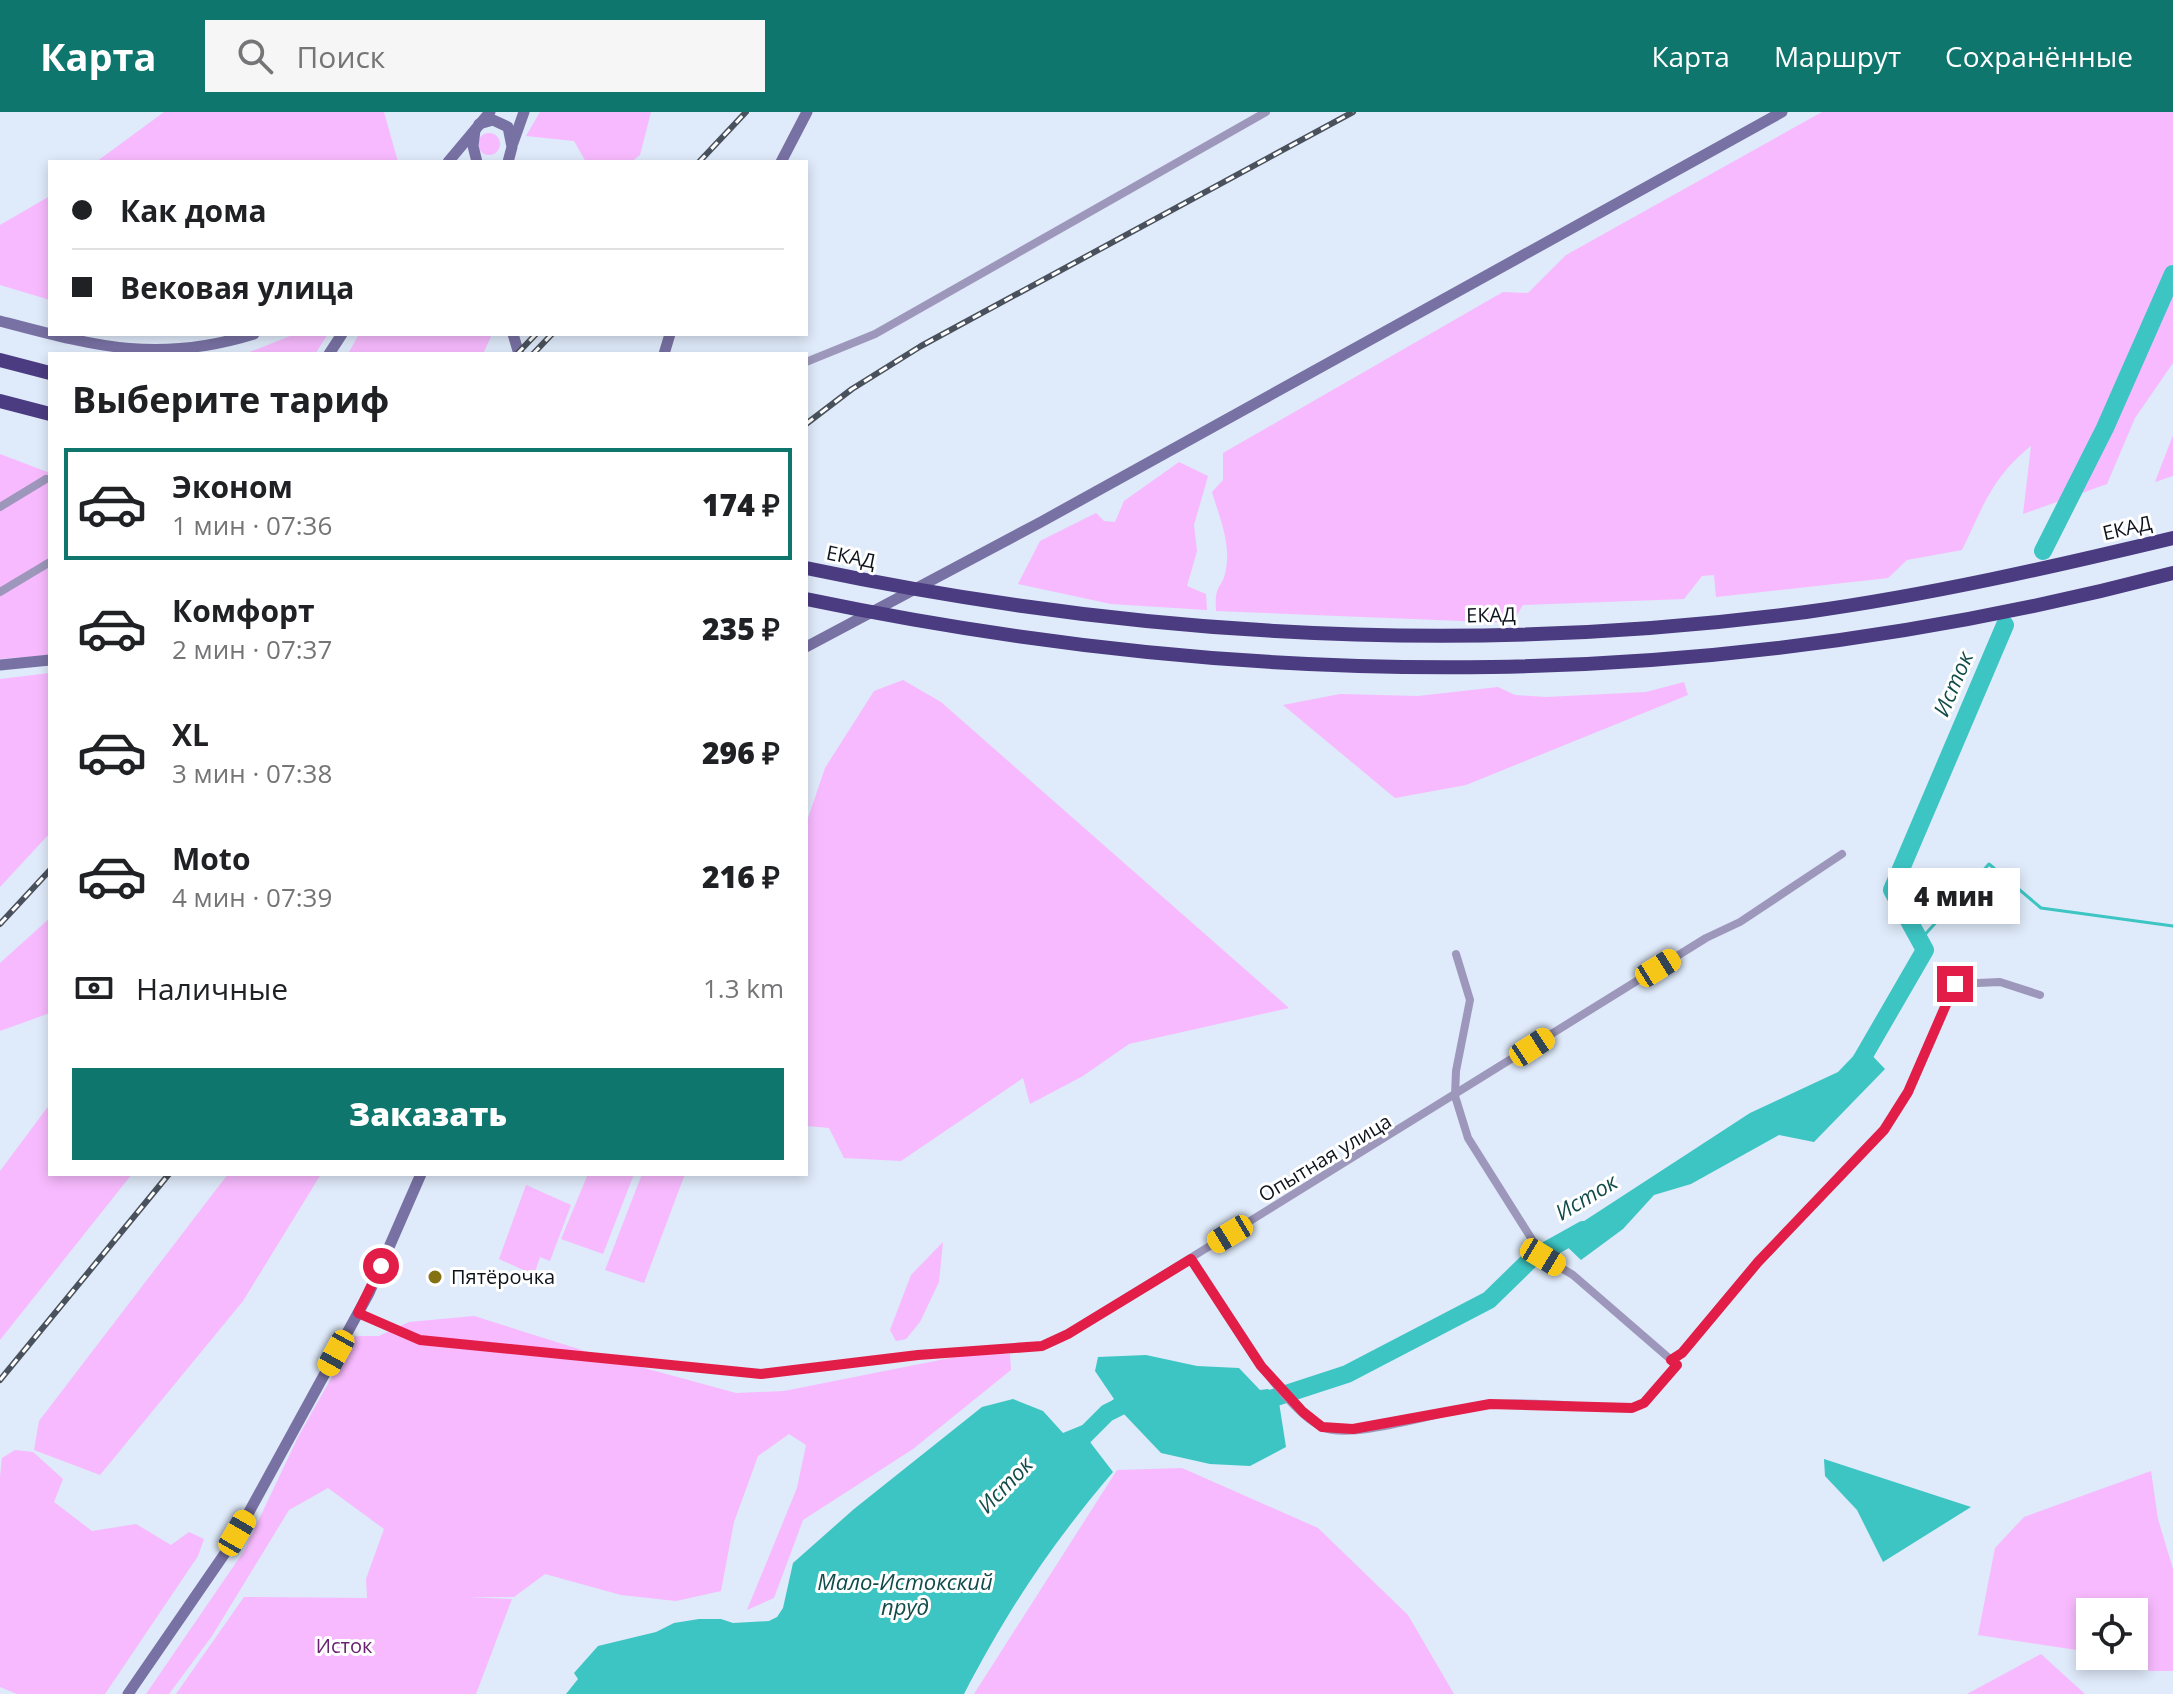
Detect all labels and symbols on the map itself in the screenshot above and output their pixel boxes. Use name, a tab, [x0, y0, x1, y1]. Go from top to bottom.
street label: ЕКАД	[2100, 509, 2154, 546]
street label: ЕКАД	[824, 539, 878, 575]
street label: ЕКАД	[1466, 601, 1516, 628]
water label: Исток	[1925, 645, 1980, 721]
callout: 4 мин	[1889, 868, 2021, 924]
car	[1631, 945, 1685, 991]
route end	[1937, 966, 1973, 1002]
car	[1505, 1024, 1559, 1070]
street label: Опытная улица	[1253, 1107, 1396, 1208]
water label: Исток	[1549, 1165, 1623, 1226]
car	[1203, 1211, 1257, 1257]
car	[1516, 1234, 1570, 1280]
route start	[363, 1248, 399, 1284]
place label: Пятёрочка	[451, 1263, 555, 1290]
marker: Пятёрочка	[426, 1268, 444, 1286]
car	[314, 1326, 358, 1380]
water label: Исток	[970, 1449, 1040, 1519]
car	[215, 1506, 259, 1560]
water label: Мало-Истокский пруд	[817, 1566, 993, 1621]
park label: Исток	[316, 1632, 373, 1659]

